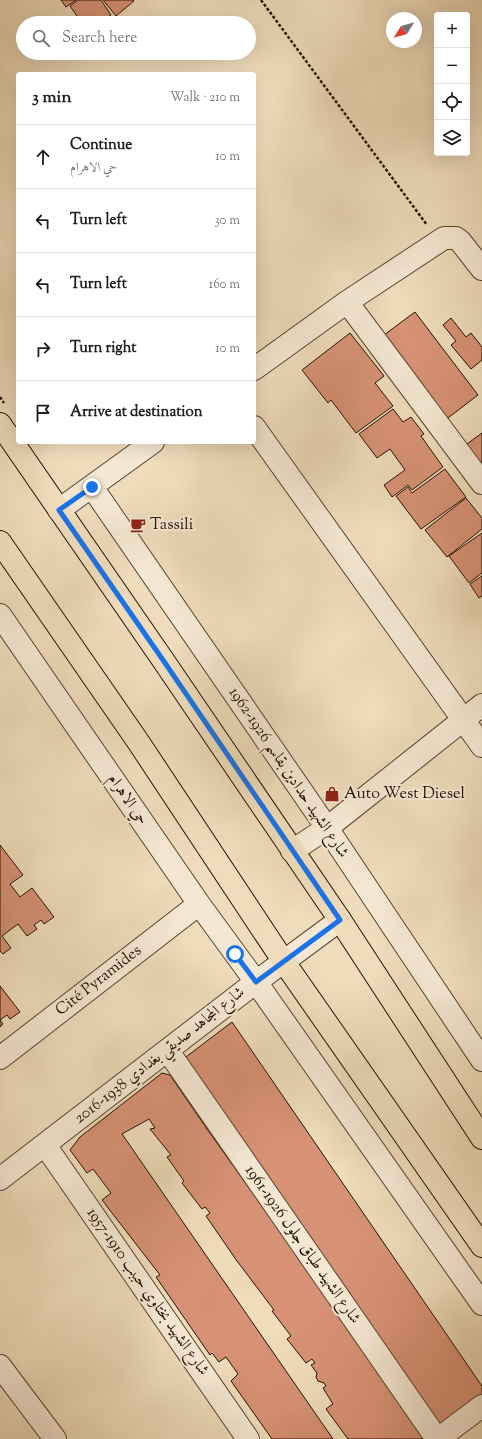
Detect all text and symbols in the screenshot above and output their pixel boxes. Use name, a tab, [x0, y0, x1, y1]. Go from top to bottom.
north arrow	[386, 12, 422, 48]
map controls	[434, 12, 470, 156]
button: +	[434, 12, 470, 48]
search box	[16, 16, 256, 60]
icon: search	[30, 27, 52, 49]
text: Search here	[62, 28, 137, 49]
button: −	[434, 48, 470, 84]
button: locate	[434, 84, 470, 120]
text: 3 min	[32, 86, 71, 110]
text: Walk · 210 m	[170, 89, 240, 107]
button: layers	[434, 120, 470, 156]
text: Continue	[70, 135, 132, 156]
icon: ahead	[32, 146, 54, 168]
text: 10 m	[215, 148, 240, 166]
text: حي الاهرام	[70, 159, 117, 177]
icon: left	[32, 210, 54, 232]
text: Turn left	[70, 210, 127, 231]
text: 30 m	[214, 212, 240, 230]
icon: left	[32, 274, 54, 296]
text: Turn left	[70, 274, 127, 295]
text: 160 m	[209, 276, 240, 294]
icon: right	[32, 338, 54, 360]
text: Turn right	[70, 338, 136, 359]
text: 10 m	[215, 340, 240, 358]
icon: arrive	[32, 402, 54, 424]
text: Arrive at destination	[70, 402, 203, 423]
route end	[83, 478, 101, 496]
place label: Tassili	[150, 514, 194, 537]
cafe icon: Tassili	[129, 516, 147, 534]
street label: شارع الشهيد حدادين بقاسم 1926-1962	[220, 683, 354, 865]
street label: حي الاهرام	[100, 770, 153, 831]
place label: Auto West Diesel	[344, 783, 465, 806]
shop icon: Auto West Diesel	[323, 785, 341, 803]
street label: Cité Pyramides	[51, 940, 147, 1022]
route start	[226, 945, 244, 963]
street label: شارع المجاهد صديقي بغدادي 1938-2016	[70, 982, 251, 1132]
street label: شارع الشهيد طباق جلول 1926-1961	[238, 1161, 366, 1329]
street label: شارع الشهيد بختاوي حببب 1910-1957	[80, 1203, 214, 1381]

